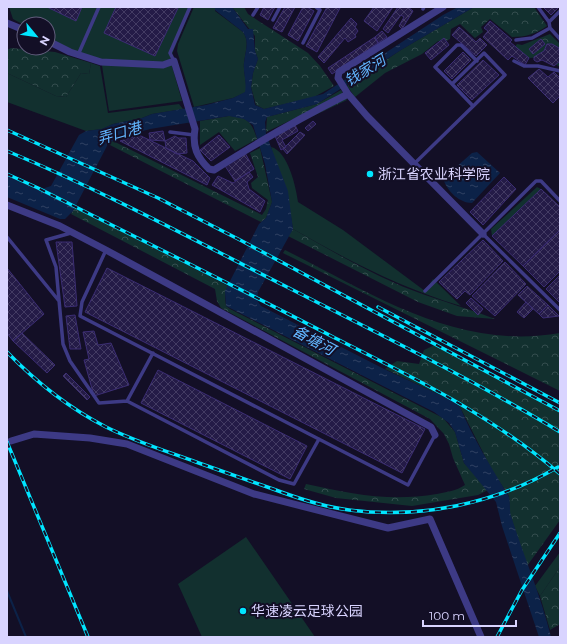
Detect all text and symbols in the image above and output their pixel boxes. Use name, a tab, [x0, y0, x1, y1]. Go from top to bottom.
north arrow	[16, 16, 56, 56]
text: N	[36, 34, 53, 48]
water label: 钱家河	[341, 48, 392, 90]
water label: 弄口港	[95, 117, 145, 148]
place label: 浙江省农业科学院	[378, 165, 490, 183]
marker: 浙江省农业科学院	[365, 169, 375, 179]
water label: 备塘河	[290, 321, 341, 360]
place label: 华速凌云足球公园	[251, 602, 363, 620]
scale bar	[423, 602, 516, 628]
marker: 华速凌云足球公园	[238, 606, 248, 616]
text: 100 m	[429, 608, 465, 623]

